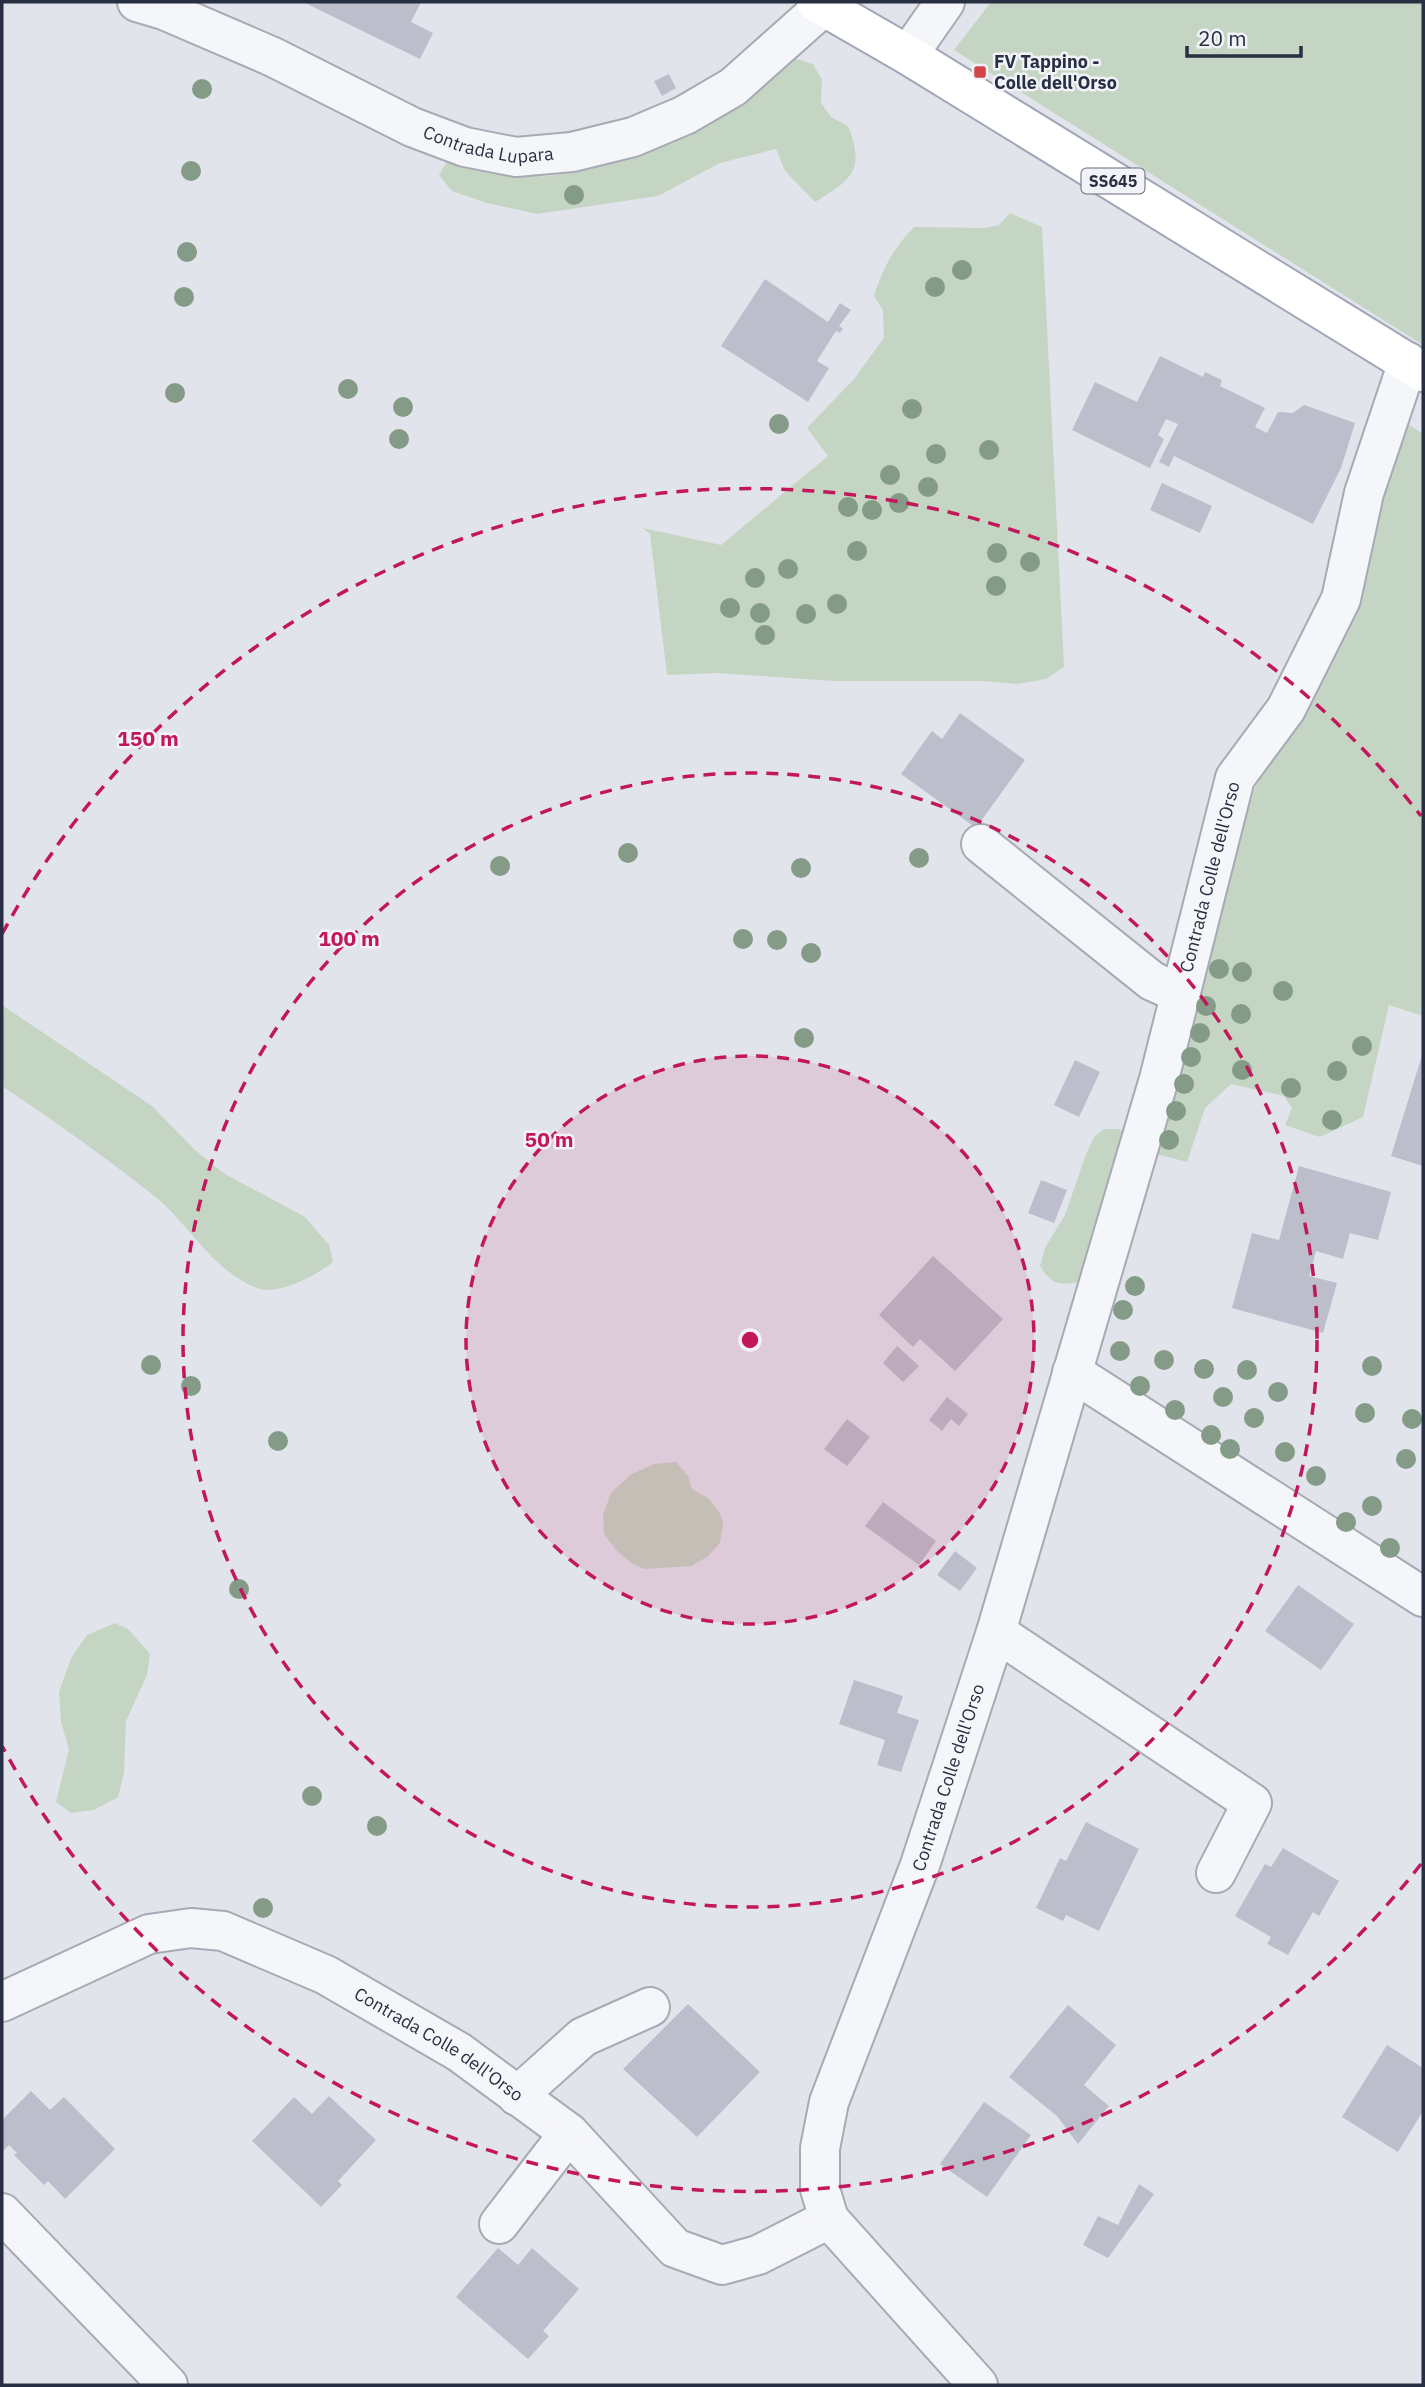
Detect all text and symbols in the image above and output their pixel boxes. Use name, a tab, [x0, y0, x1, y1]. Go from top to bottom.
scale bar	[1187, 14, 1301, 58]
text: 20 m	[1198, 24, 1247, 52]
place label: FV Tappino - Colle dell'Orso	[994, 50, 1117, 94]
marker: FV Tappino - Colle dell'Orso	[972, 64, 988, 80]
street label: Contrada Lupara	[420, 120, 555, 168]
road number: SS645	[1082, 168, 1144, 194]
text: 150 m	[117, 724, 179, 752]
street label: Contrada Colle dell'Orso	[1174, 779, 1245, 975]
text: 100 m	[318, 924, 380, 952]
text: 50 m	[525, 1125, 573, 1153]
centre of rings	[738, 1328, 762, 1352]
street label: Contrada Colle dell'Orso	[907, 1681, 989, 1875]
street label: Contrada Colle dell'Orso	[350, 1982, 528, 2106]

